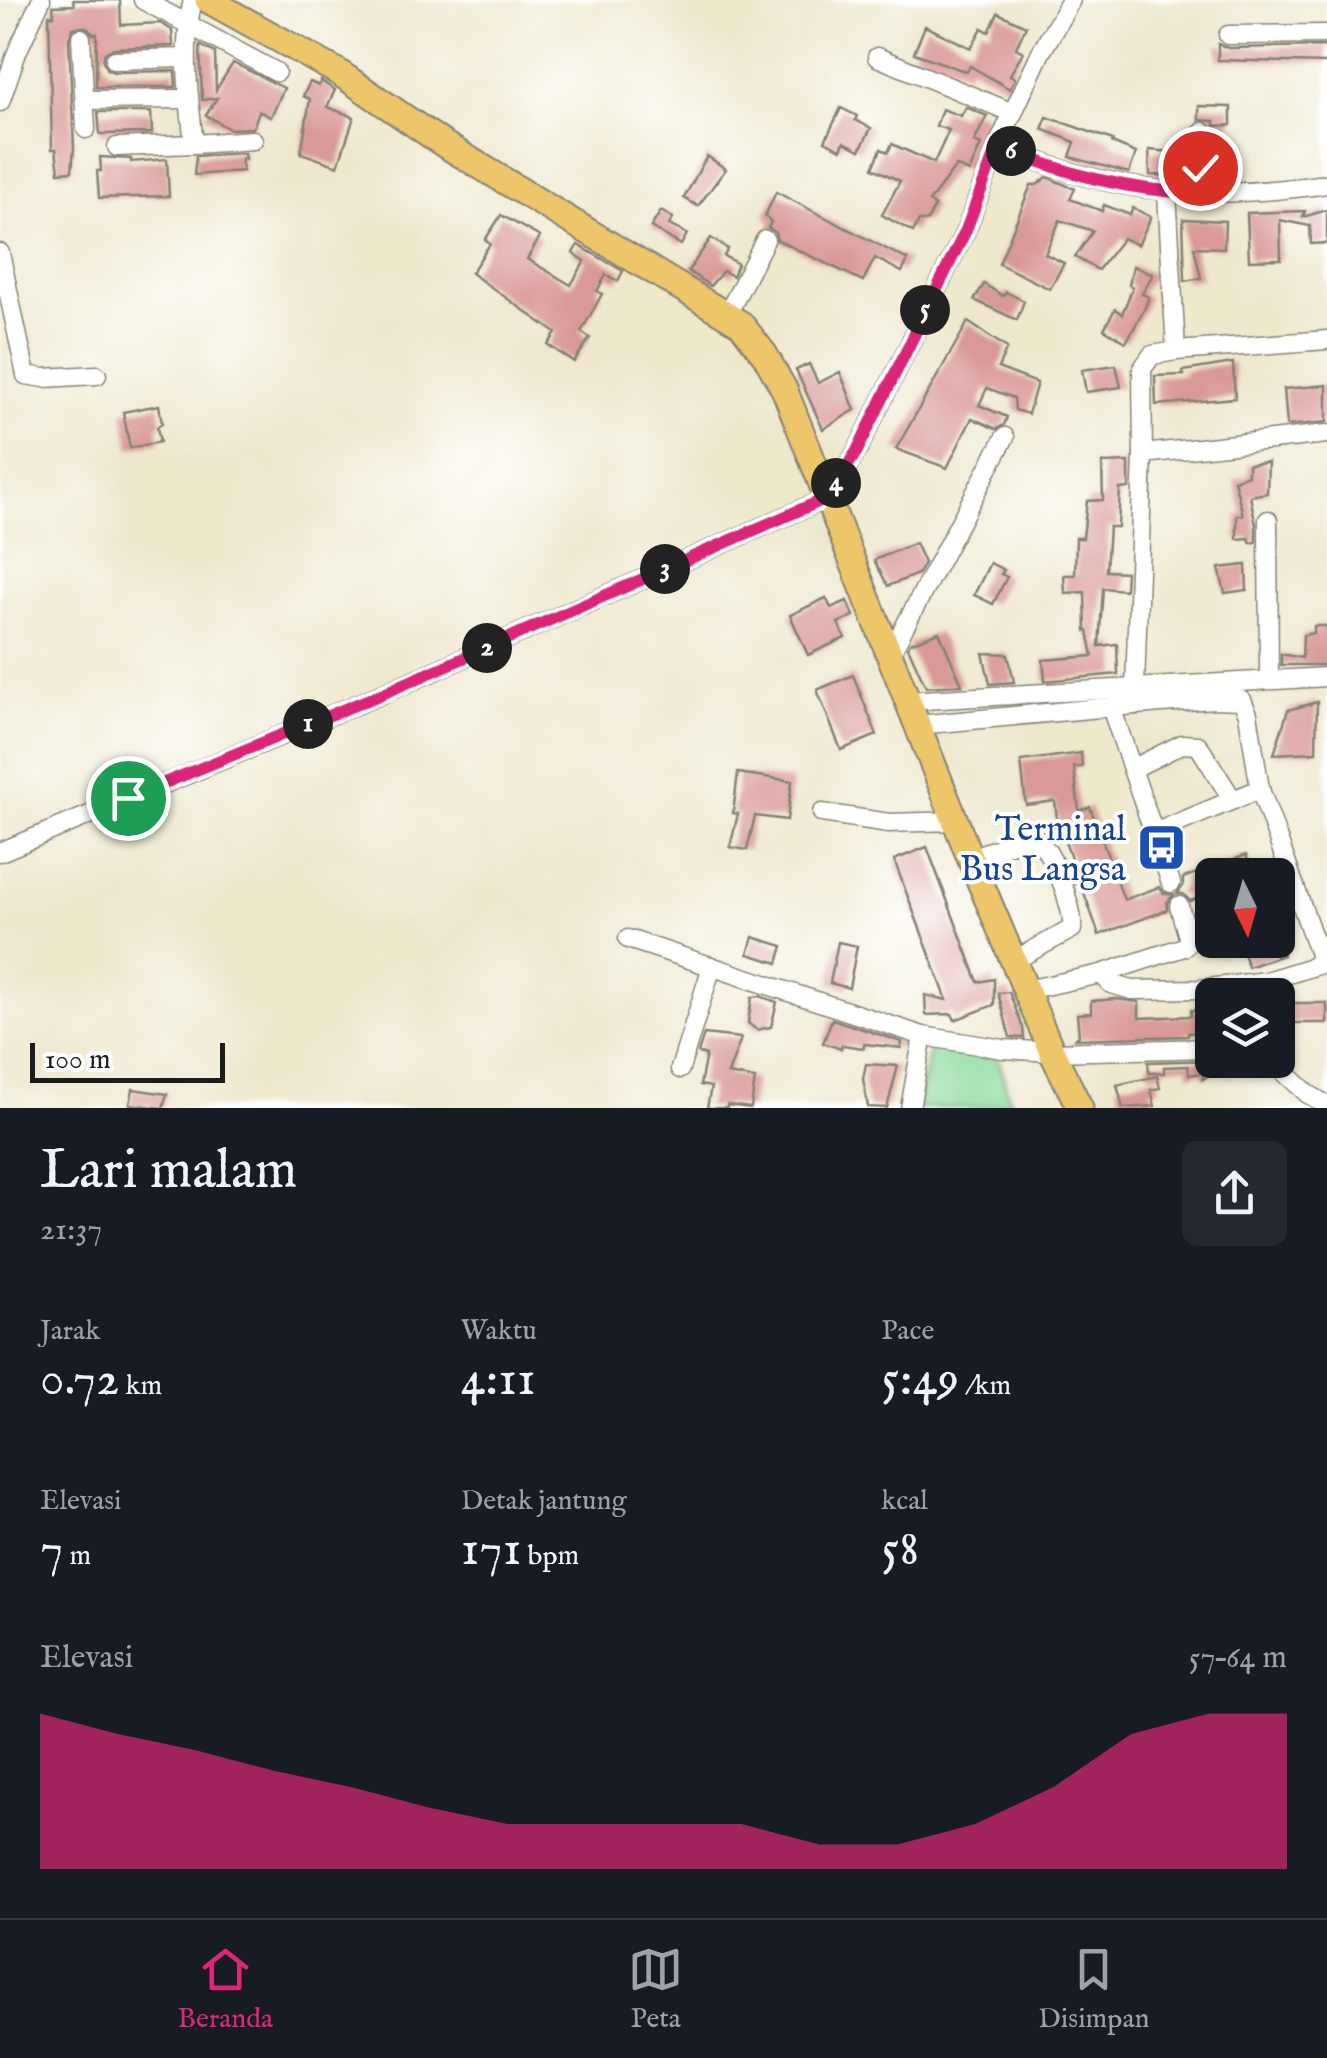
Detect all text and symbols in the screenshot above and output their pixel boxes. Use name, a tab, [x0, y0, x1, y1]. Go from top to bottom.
pin: 6	[986, 126, 1036, 176]
pin	[1158, 126, 1243, 211]
text: 6	[1005, 133, 1017, 168]
icon: check	[1173, 141, 1228, 196]
pin: 5	[900, 285, 950, 335]
text: 5	[920, 292, 930, 327]
pin: 4	[811, 458, 861, 508]
text: 4	[829, 465, 843, 500]
pin: 3	[640, 544, 690, 594]
text: 3	[660, 551, 670, 586]
pin: 2	[462, 623, 512, 673]
text: 2	[480, 630, 494, 665]
pin: 1	[283, 699, 333, 749]
text: 1	[303, 706, 313, 741]
pin	[86, 756, 171, 841]
icon: arrive	[101, 771, 156, 826]
place label: Terminal Bus Langsa	[960, 808, 1127, 893]
bus stop icon: Terminal Bus Langsa	[1135, 822, 1187, 874]
north arrow	[1195, 858, 1295, 958]
map controls	[1195, 858, 1295, 1078]
button: layers	[1195, 978, 1295, 1078]
scale bar	[30, 1038, 225, 1082]
text: 100 m	[45, 1043, 111, 1078]
text: Lari malam	[40, 1137, 297, 1207]
button: share	[1182, 1141, 1287, 1246]
text: 21:37	[40, 1210, 102, 1251]
text: Jarak	[40, 1314, 100, 1349]
text: Waktu	[461, 1314, 537, 1349]
text: Pace	[881, 1314, 934, 1349]
text: 0.72	[40, 1349, 120, 1412]
text: 4:11	[461, 1349, 536, 1412]
text: 5:49	[881, 1349, 959, 1412]
text: km	[120, 1369, 162, 1404]
text: /km	[959, 1369, 1011, 1404]
text: Elevasi	[40, 1484, 122, 1519]
text: Detak jantung	[461, 1484, 627, 1519]
text: kcal	[881, 1484, 928, 1519]
text: 7	[40, 1519, 63, 1582]
text: 171	[461, 1519, 521, 1582]
text: 58	[881, 1519, 919, 1582]
text: m	[63, 1539, 91, 1574]
text: bpm	[521, 1539, 579, 1574]
text: Elevasi	[40, 1638, 133, 1679]
text: 57–64 m	[1189, 1638, 1287, 1679]
tab: Beranda	[178, 1942, 273, 2037]
tab: Peta	[628, 1942, 683, 2037]
tab: Disimpan	[1038, 1942, 1149, 2037]

